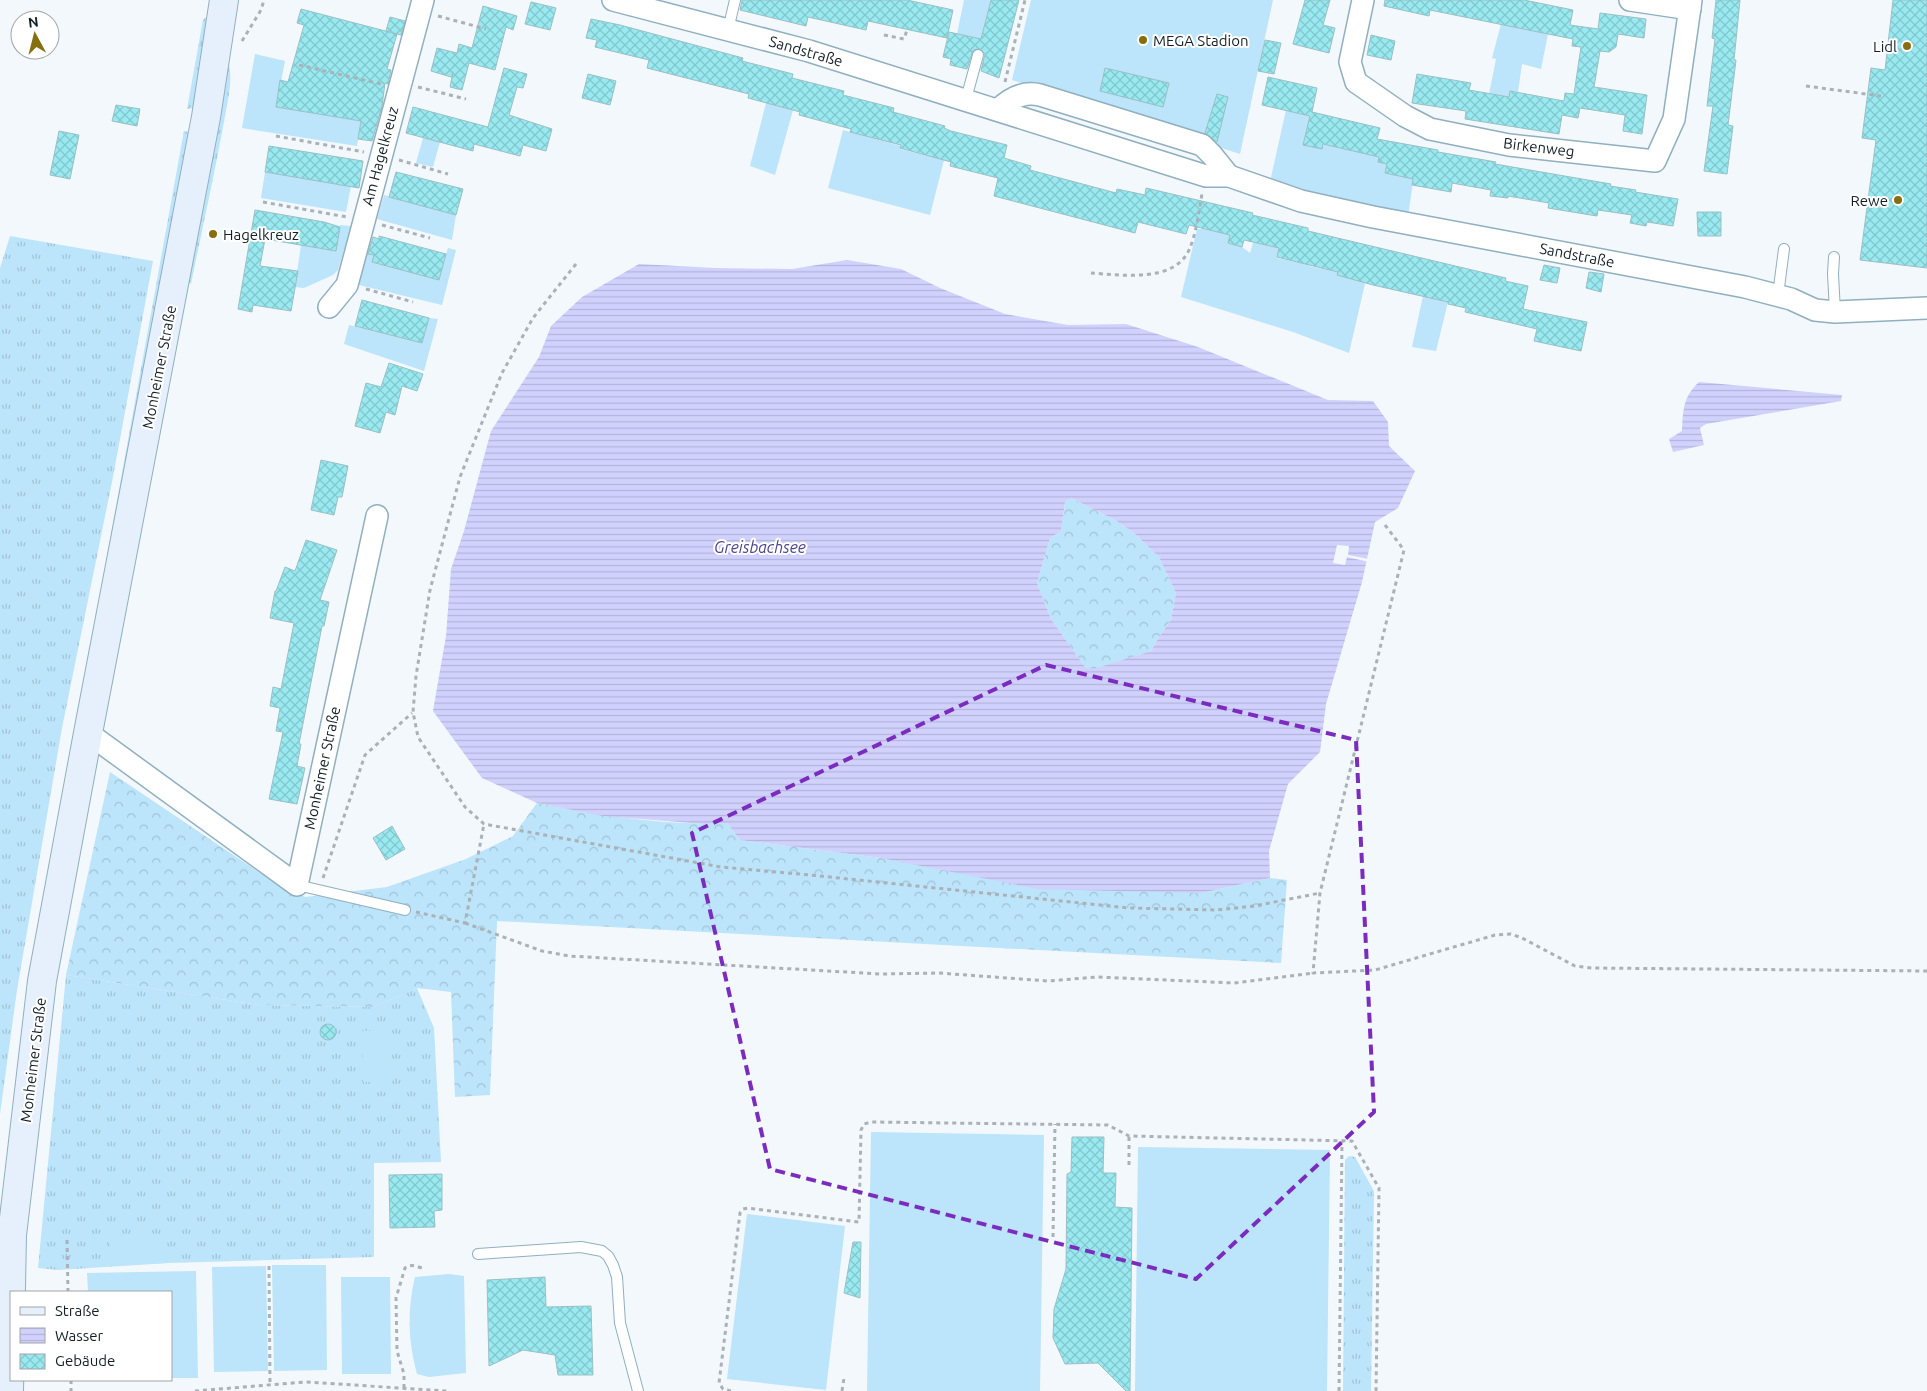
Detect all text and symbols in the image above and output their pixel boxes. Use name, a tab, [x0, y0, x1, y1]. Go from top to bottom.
north arrow	[10, 10, 60, 60]
text: N	[27, 14, 40, 31]
street label: Sandstraße	[767, 32, 845, 70]
place label: MEGA Stadion	[1153, 32, 1249, 49]
marker: MEGA Stadion	[1137, 34, 1149, 46]
place label: Lidl	[1873, 38, 1897, 55]
marker: Lidl	[1901, 40, 1913, 52]
street label: Am Hagelkreuz	[359, 104, 401, 208]
street label: Birkenweg	[1502, 134, 1576, 160]
place label: Rewe	[1850, 192, 1888, 209]
marker: Rewe	[1892, 194, 1904, 206]
place label: Hagelkreuz	[223, 226, 299, 243]
marker: Hagelkreuz	[207, 228, 219, 240]
street label: Sandstraße	[1538, 239, 1616, 271]
street label: Monheimer Straße	[139, 304, 179, 430]
water label: Greisbachsee	[714, 538, 806, 556]
street label: Monheimer Straße	[301, 705, 343, 831]
street label: Monheimer Straße	[17, 997, 49, 1123]
legend	[10, 1291, 172, 1381]
text: Straße	[55, 1302, 99, 1319]
text: Wasser	[55, 1327, 104, 1344]
text: Gebäude	[55, 1352, 115, 1369]

